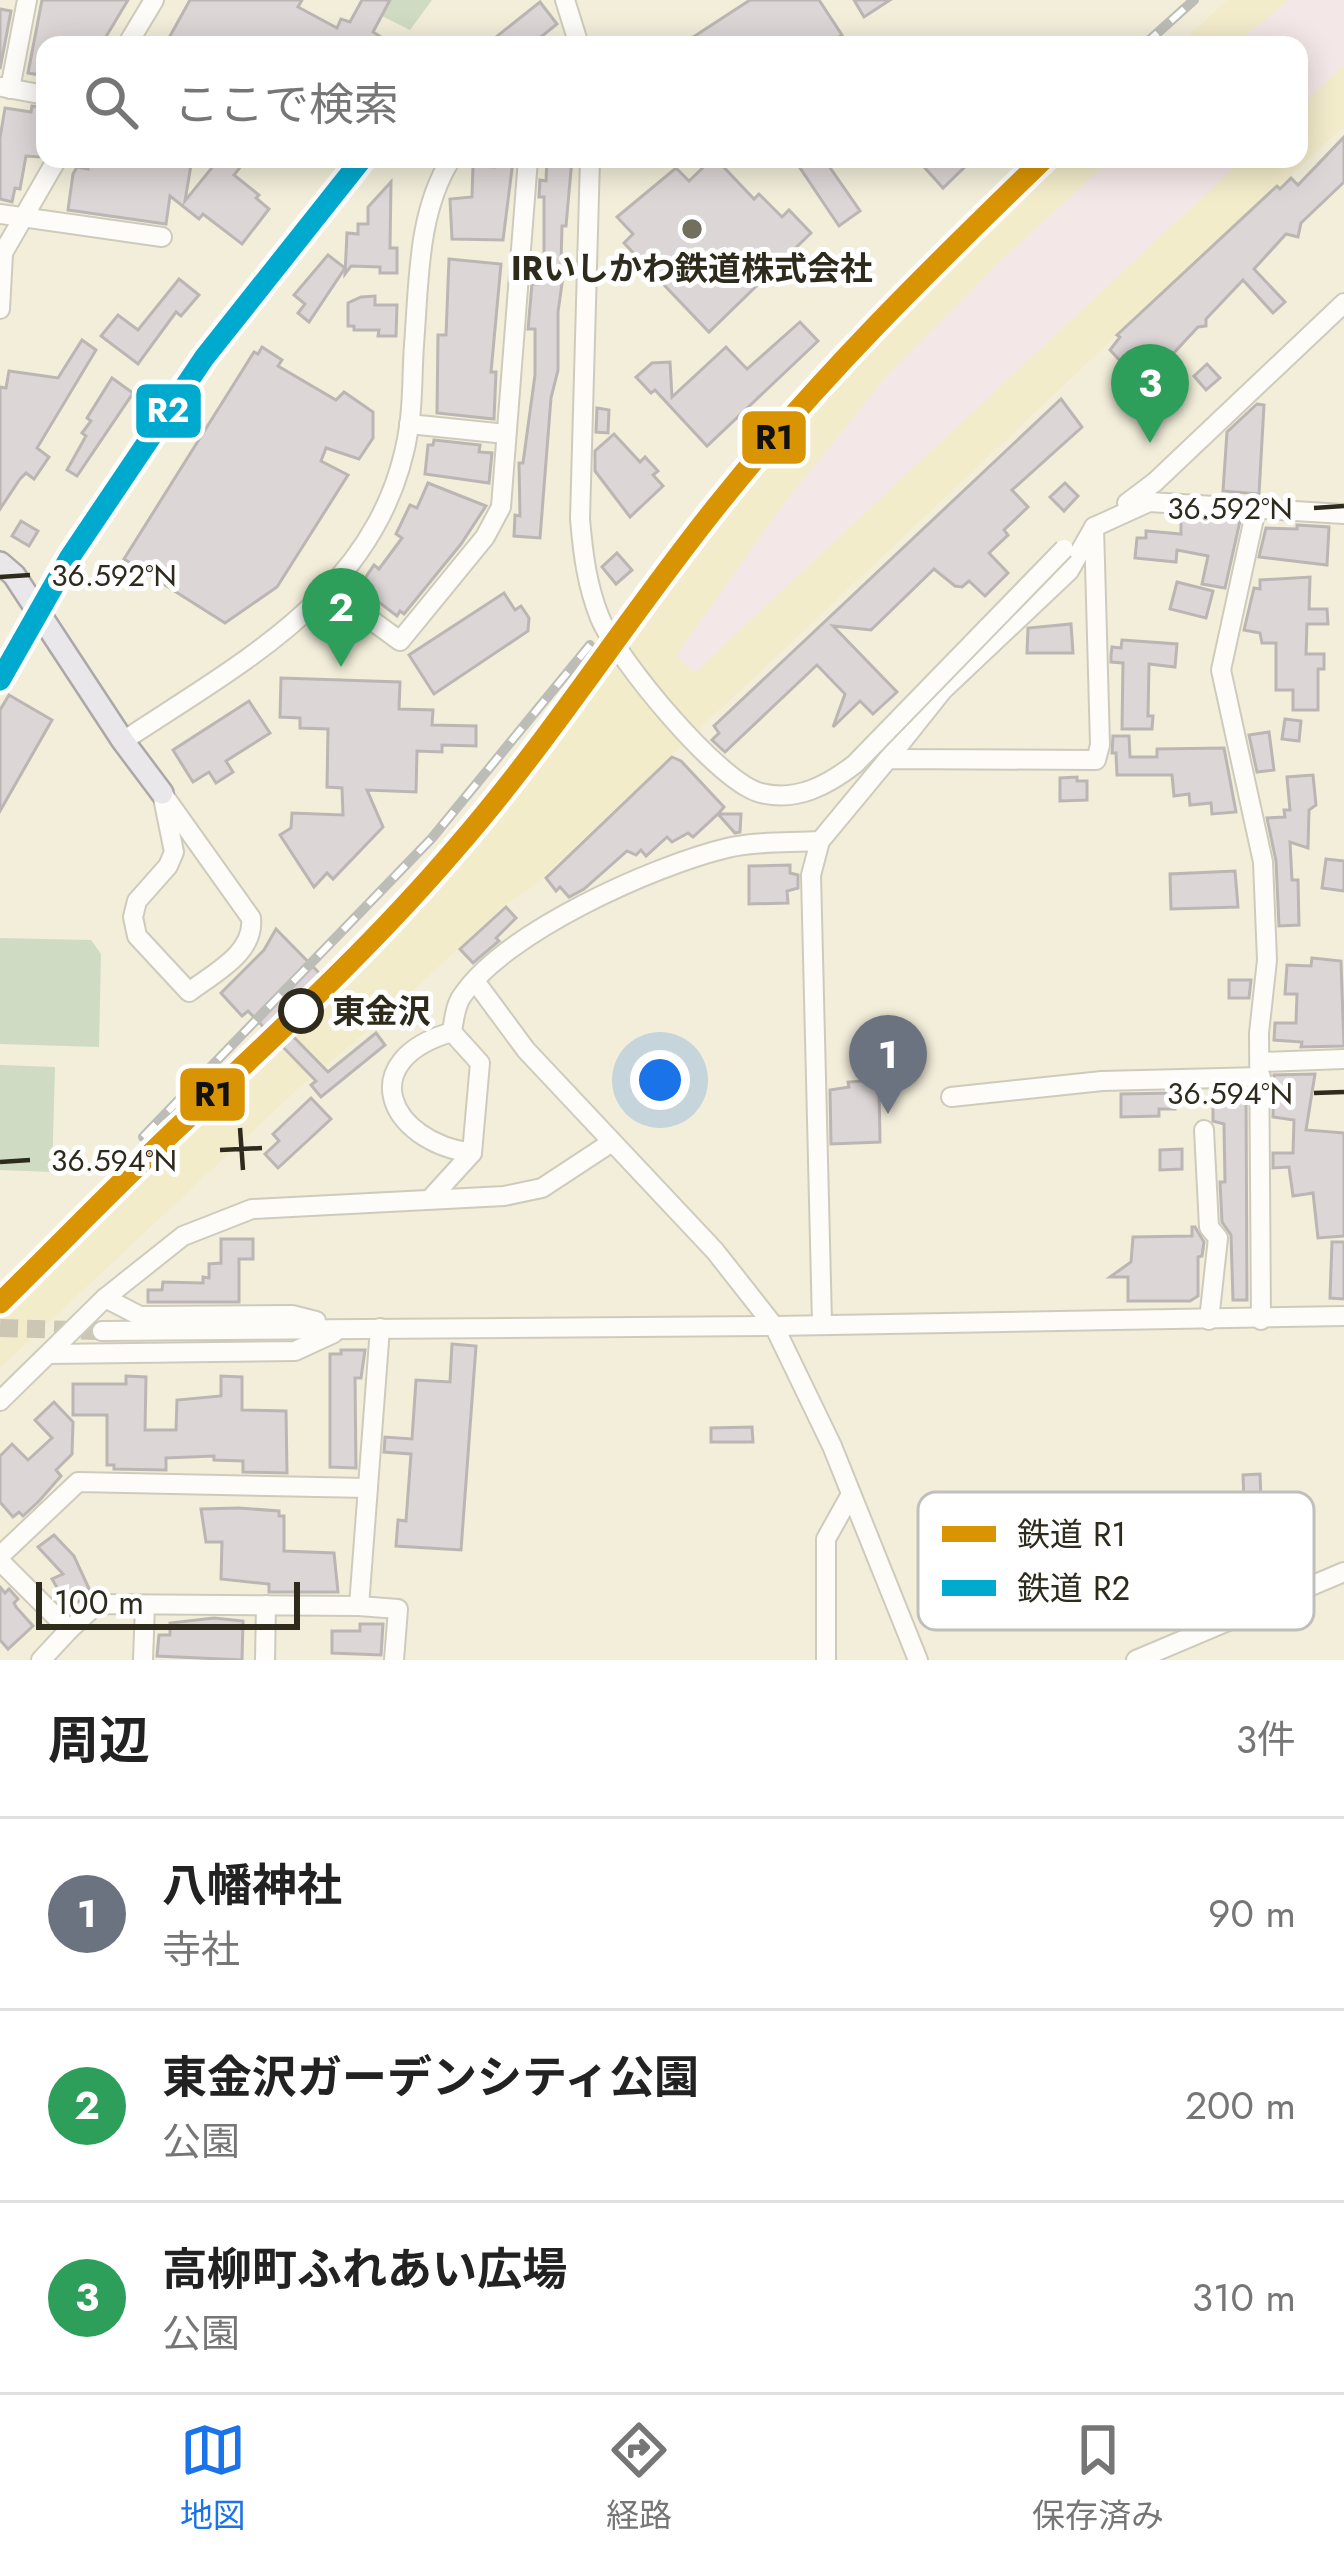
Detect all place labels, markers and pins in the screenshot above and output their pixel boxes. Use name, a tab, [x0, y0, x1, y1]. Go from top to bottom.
marker: IRいしかわ鉄道株式会社	[679, 216, 705, 242]
place label: IRいしかわ鉄道株式会社	[511, 245, 873, 292]
pin: 3	[1111, 344, 1189, 443]
pin: 2	[302, 568, 380, 667]
place label: 東金沢	[332, 988, 431, 1035]
marker: 東金沢	[280, 990, 322, 1032]
pin: 1	[849, 1015, 927, 1114]

